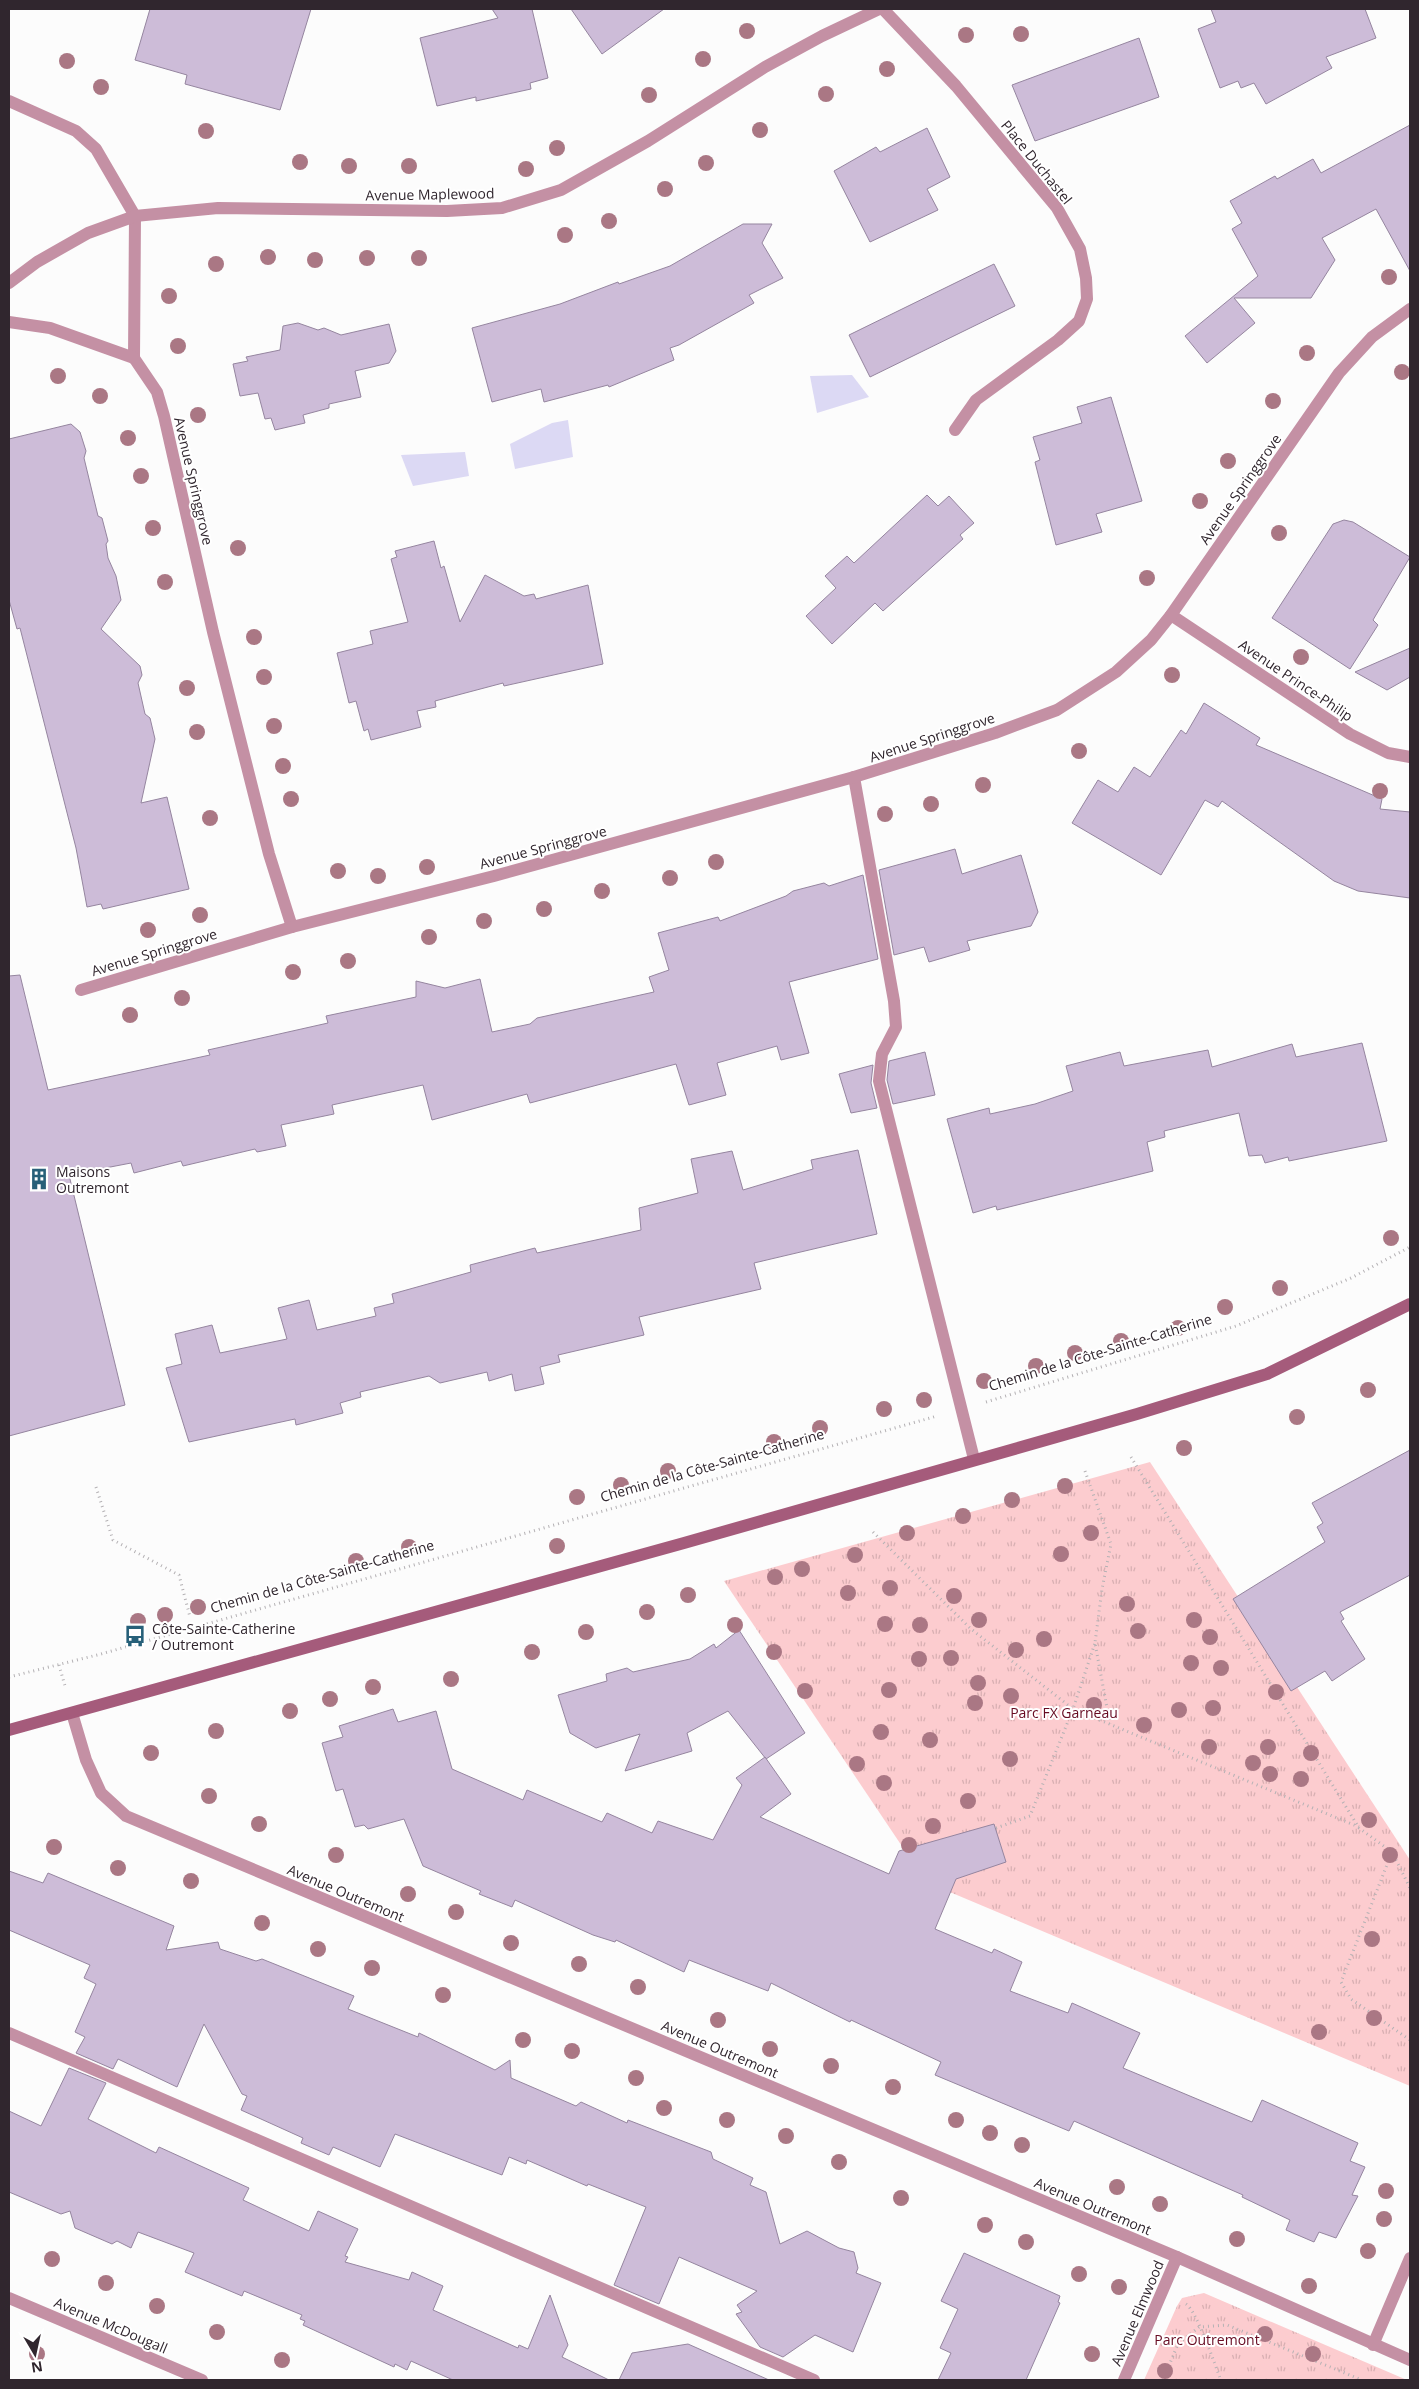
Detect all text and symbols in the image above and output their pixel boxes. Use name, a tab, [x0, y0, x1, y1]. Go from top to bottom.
street label: Place Duchastel	[997, 116, 1077, 208]
street label: Avenue Maplewood	[365, 183, 495, 205]
street label: Avenue Springgrove	[170, 415, 218, 547]
street label: Avenue Springgrove	[1195, 430, 1285, 548]
street label: Avenue Prince-Philip	[1235, 635, 1357, 725]
street label: Avenue Springgrove	[867, 708, 997, 766]
street label: Avenue Springgrove	[477, 821, 609, 873]
street label: Avenue Springgrove	[89, 924, 219, 980]
place label: Maisons Outremont	[56, 1162, 129, 1197]
building icon: Maisons Outremont	[26, 1166, 52, 1192]
street label: Chemin de la Côte-Sainte-Catherine	[986, 1309, 1214, 1395]
street label: Chemin de la Côte-Sainte-Catherine	[598, 1424, 826, 1506]
street label: Chemin de la Côte-Sainte-Catherine	[208, 1535, 436, 1617]
place label: Côte-Sainte-Catherine / Outremont	[152, 1619, 295, 1654]
bus stop icon: Côte-Sainte-Catherine / Outremont	[122, 1623, 148, 1649]
park label: Parc FX Garneau	[1010, 1703, 1118, 1722]
street label: Avenue Outremont	[285, 1860, 407, 1926]
street label: Avenue Outremont	[659, 2016, 781, 2082]
street label: Avenue Outremont	[1032, 2173, 1154, 2239]
street label: Avenue Elmwood	[1106, 2257, 1168, 2369]
street label: Avenue McDougall	[51, 2293, 171, 2357]
north arrow	[10, 2329, 60, 2379]
park label: Parc Outremont	[1154, 2330, 1260, 2349]
text: N	[30, 2357, 44, 2378]

